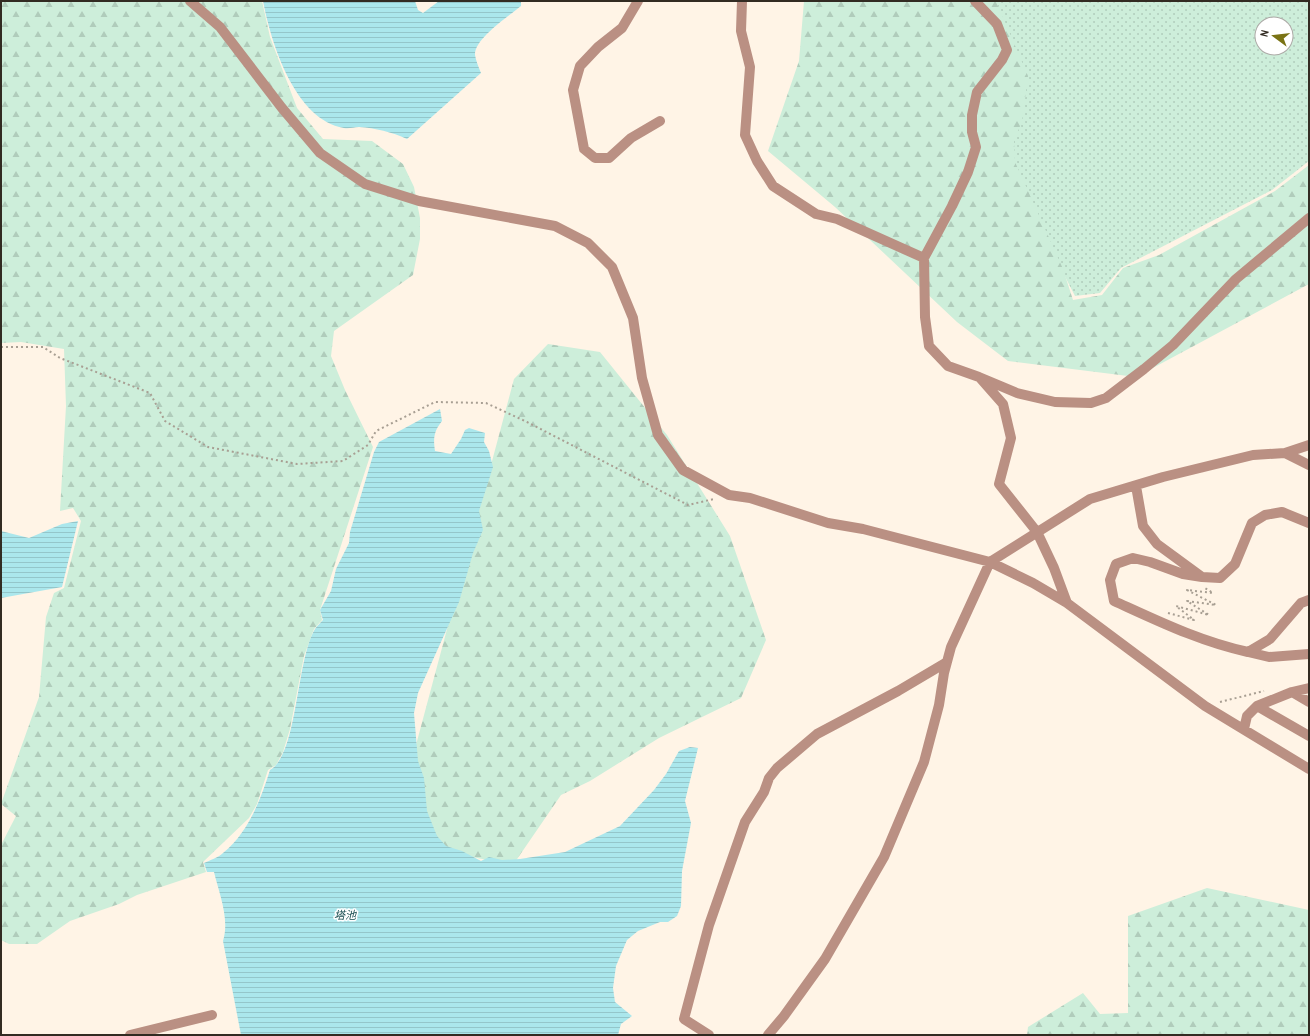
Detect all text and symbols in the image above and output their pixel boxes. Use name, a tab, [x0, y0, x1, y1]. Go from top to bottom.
north arrow	[1254, 16, 1294, 56]
text: N	[1257, 28, 1272, 38]
water label: 塔池	[334, 908, 357, 922]

